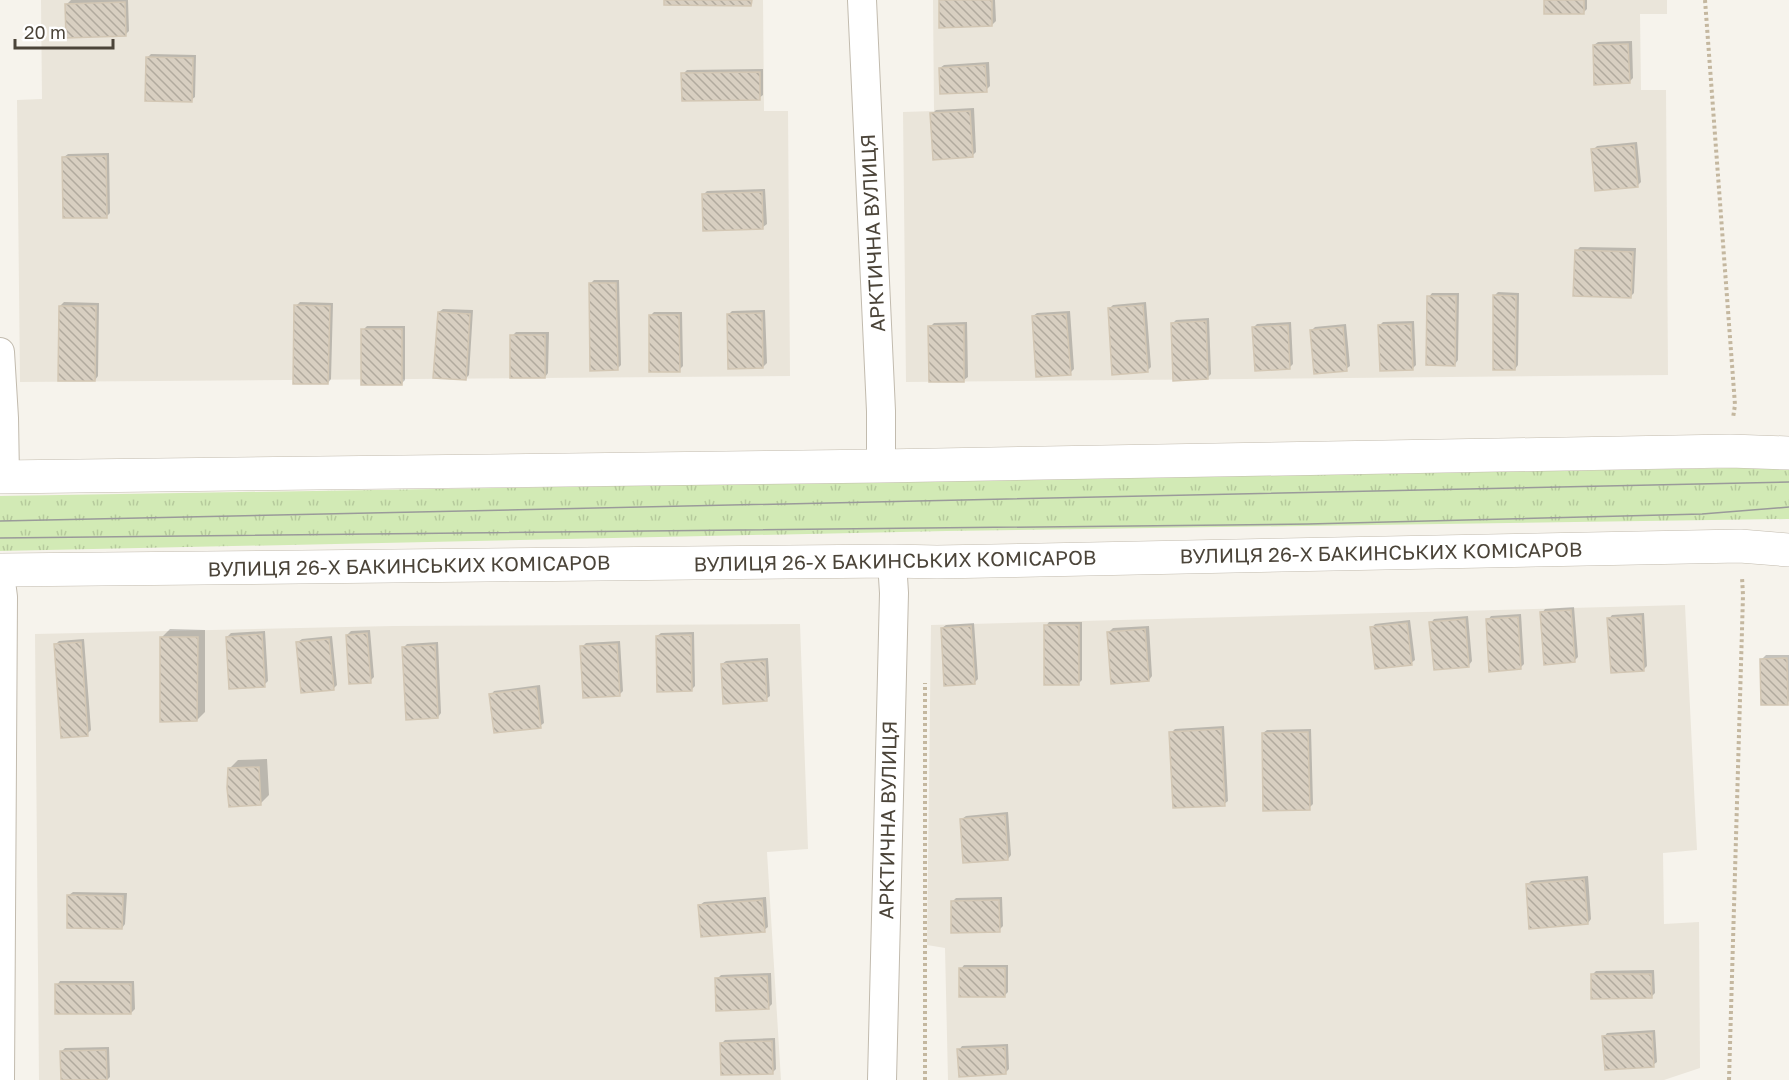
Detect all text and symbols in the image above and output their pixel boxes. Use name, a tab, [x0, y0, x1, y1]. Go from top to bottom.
scale bar	[15, 12, 112, 50]
text: 20 m	[24, 21, 66, 43]
street label: АРКТИЧНА ВУЛИЦЯ	[855, 133, 889, 333]
street label: ВУЛИЦЯ 26-Х БАКИНСЬКИХ КОМІСАРОВ	[1180, 536, 1582, 568]
street label: ВУЛИЦЯ 26-Х БАКИНСЬКИХ КОМІСАРОВ	[694, 544, 1096, 576]
street label: ВУЛИЦЯ 26-Х БАКИНСЬКИХ КОМІСАРОВ	[208, 549, 610, 581]
street label: АРКТИЧНА ВУЛИЦЯ	[873, 720, 901, 919]

